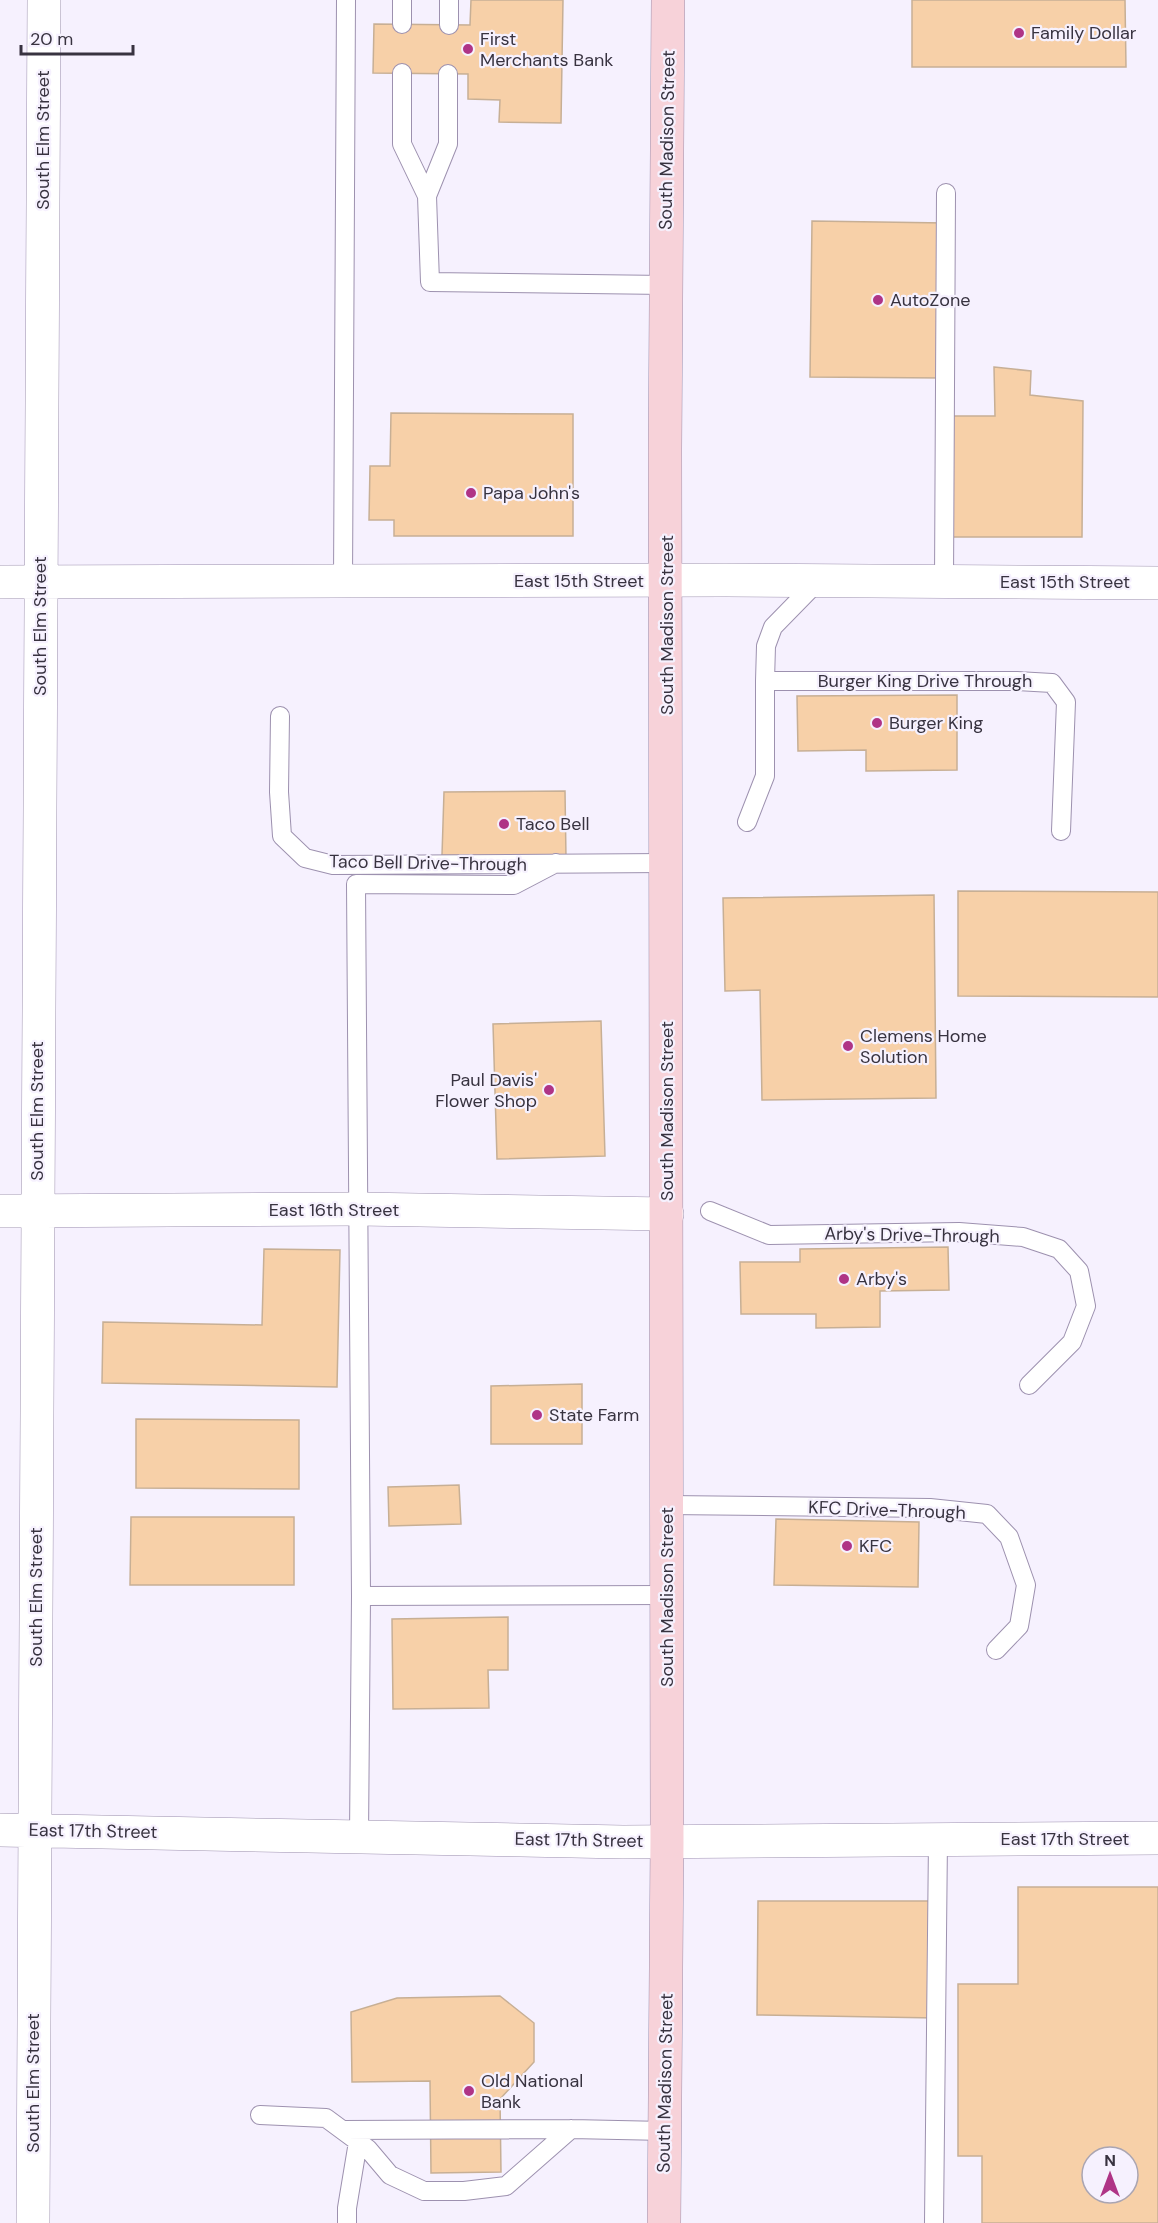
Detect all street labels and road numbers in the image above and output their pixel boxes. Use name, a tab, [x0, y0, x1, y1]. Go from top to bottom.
street label: South Madison Street	[653, 50, 681, 230]
street label: South Elm Street	[31, 70, 55, 210]
street label: South Madison Street	[655, 535, 679, 715]
street label: South Elm Street	[28, 556, 52, 696]
street label: East 15th Street	[514, 569, 644, 593]
street label: East 15th Street	[1000, 570, 1130, 594]
street label: Burger King Drive Through	[818, 669, 1032, 693]
street label: Taco Bell Drive-Through	[329, 849, 527, 877]
street label: South Madison Street	[655, 1021, 679, 1201]
street label: South Elm Street	[25, 1041, 49, 1181]
street label: East 16th Street	[269, 1198, 399, 1222]
street label: Arby's Drive-Through	[824, 1221, 1000, 1249]
street label: KFC Drive-Through	[808, 1495, 966, 1525]
street label: South Madison Street	[655, 1507, 679, 1687]
street label: South Elm Street	[24, 1527, 48, 1667]
street label: East 17th Street	[28, 1818, 158, 1844]
street label: East 17th Street	[514, 1827, 644, 1853]
street label: East 17th Street	[1001, 1827, 1129, 1851]
street label: South Madison Street	[651, 1993, 679, 2173]
street label: South Elm Street	[21, 2013, 45, 2153]

